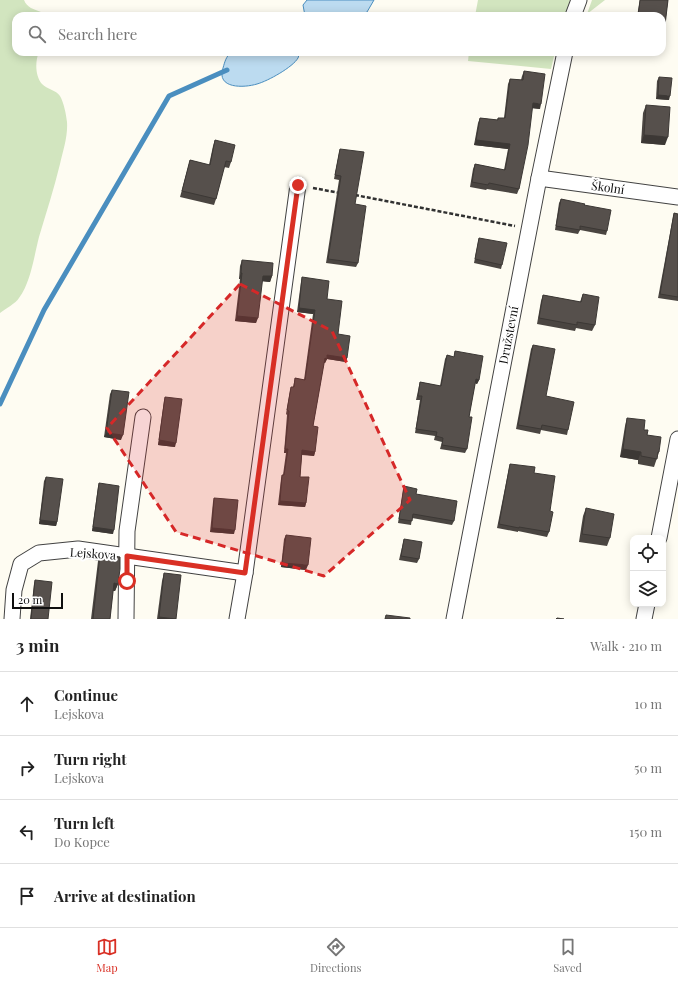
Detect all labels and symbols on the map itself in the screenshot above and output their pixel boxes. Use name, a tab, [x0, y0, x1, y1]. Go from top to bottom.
route end	[289, 176, 307, 194]
street label: Školní	[590, 177, 626, 197]
street label: Družstevní	[495, 304, 522, 365]
street label: Lejskova	[69, 543, 117, 563]
route start	[118, 572, 136, 590]
scale bar	[12, 591, 63, 610]

